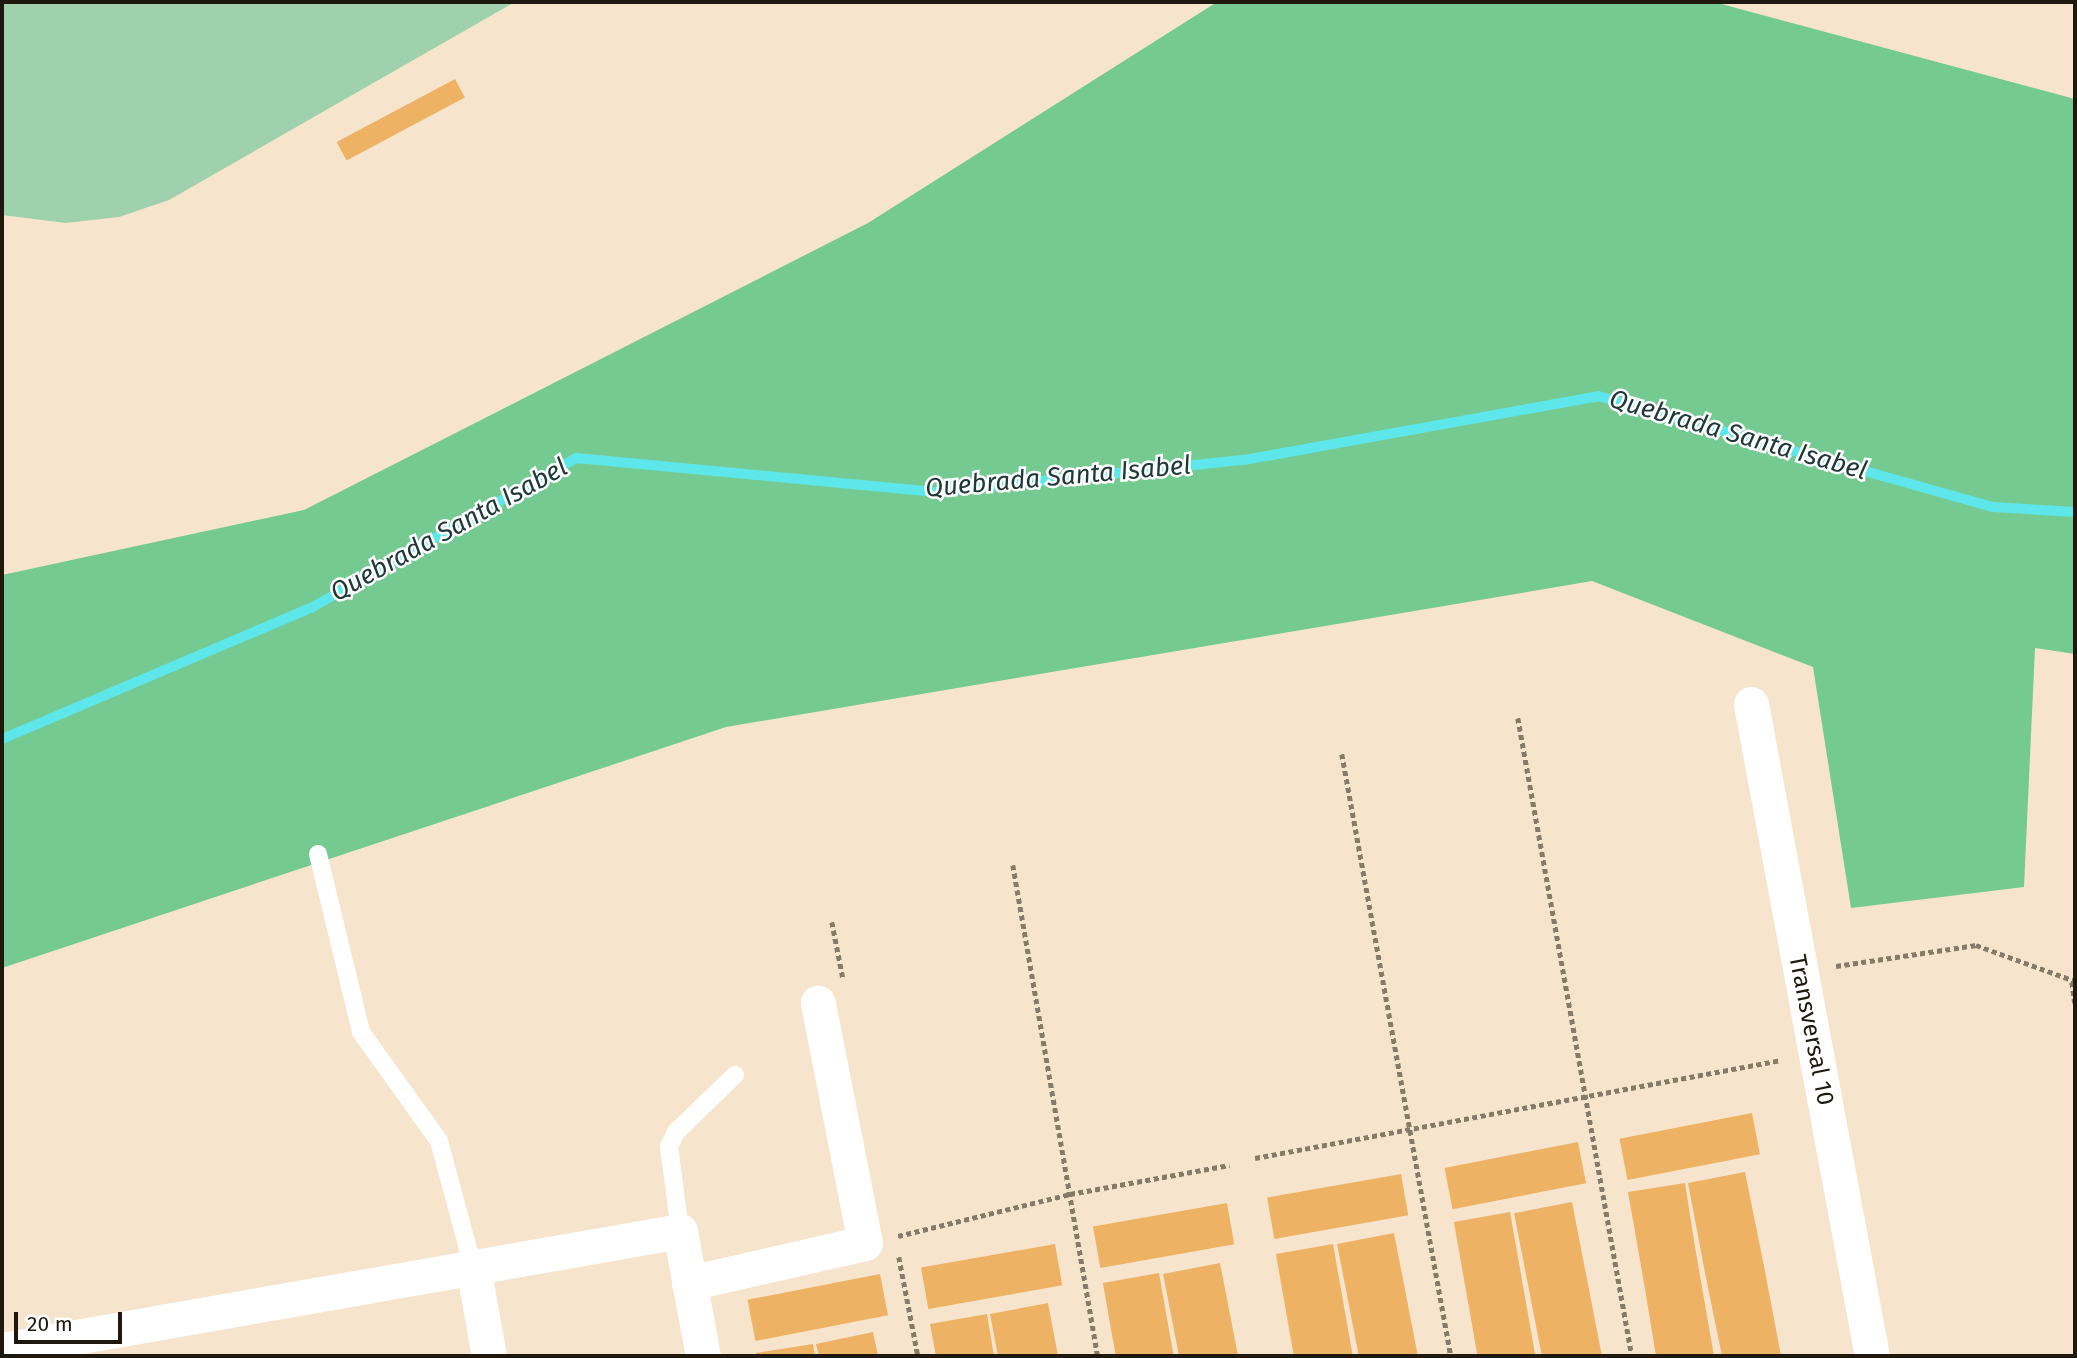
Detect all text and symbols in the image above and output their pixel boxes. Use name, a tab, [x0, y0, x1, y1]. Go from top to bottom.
water label: Quebrada Santa Isabel	[1606, 383, 1870, 487]
water label: Quebrada Santa Isabel	[924, 450, 1192, 504]
water label: Quebrada Santa Isabel	[325, 452, 573, 608]
street label: Transversal 10	[1782, 952, 1840, 1108]
scale bar	[18, 1298, 126, 1342]
text: 20 m	[27, 1311, 73, 1337]

